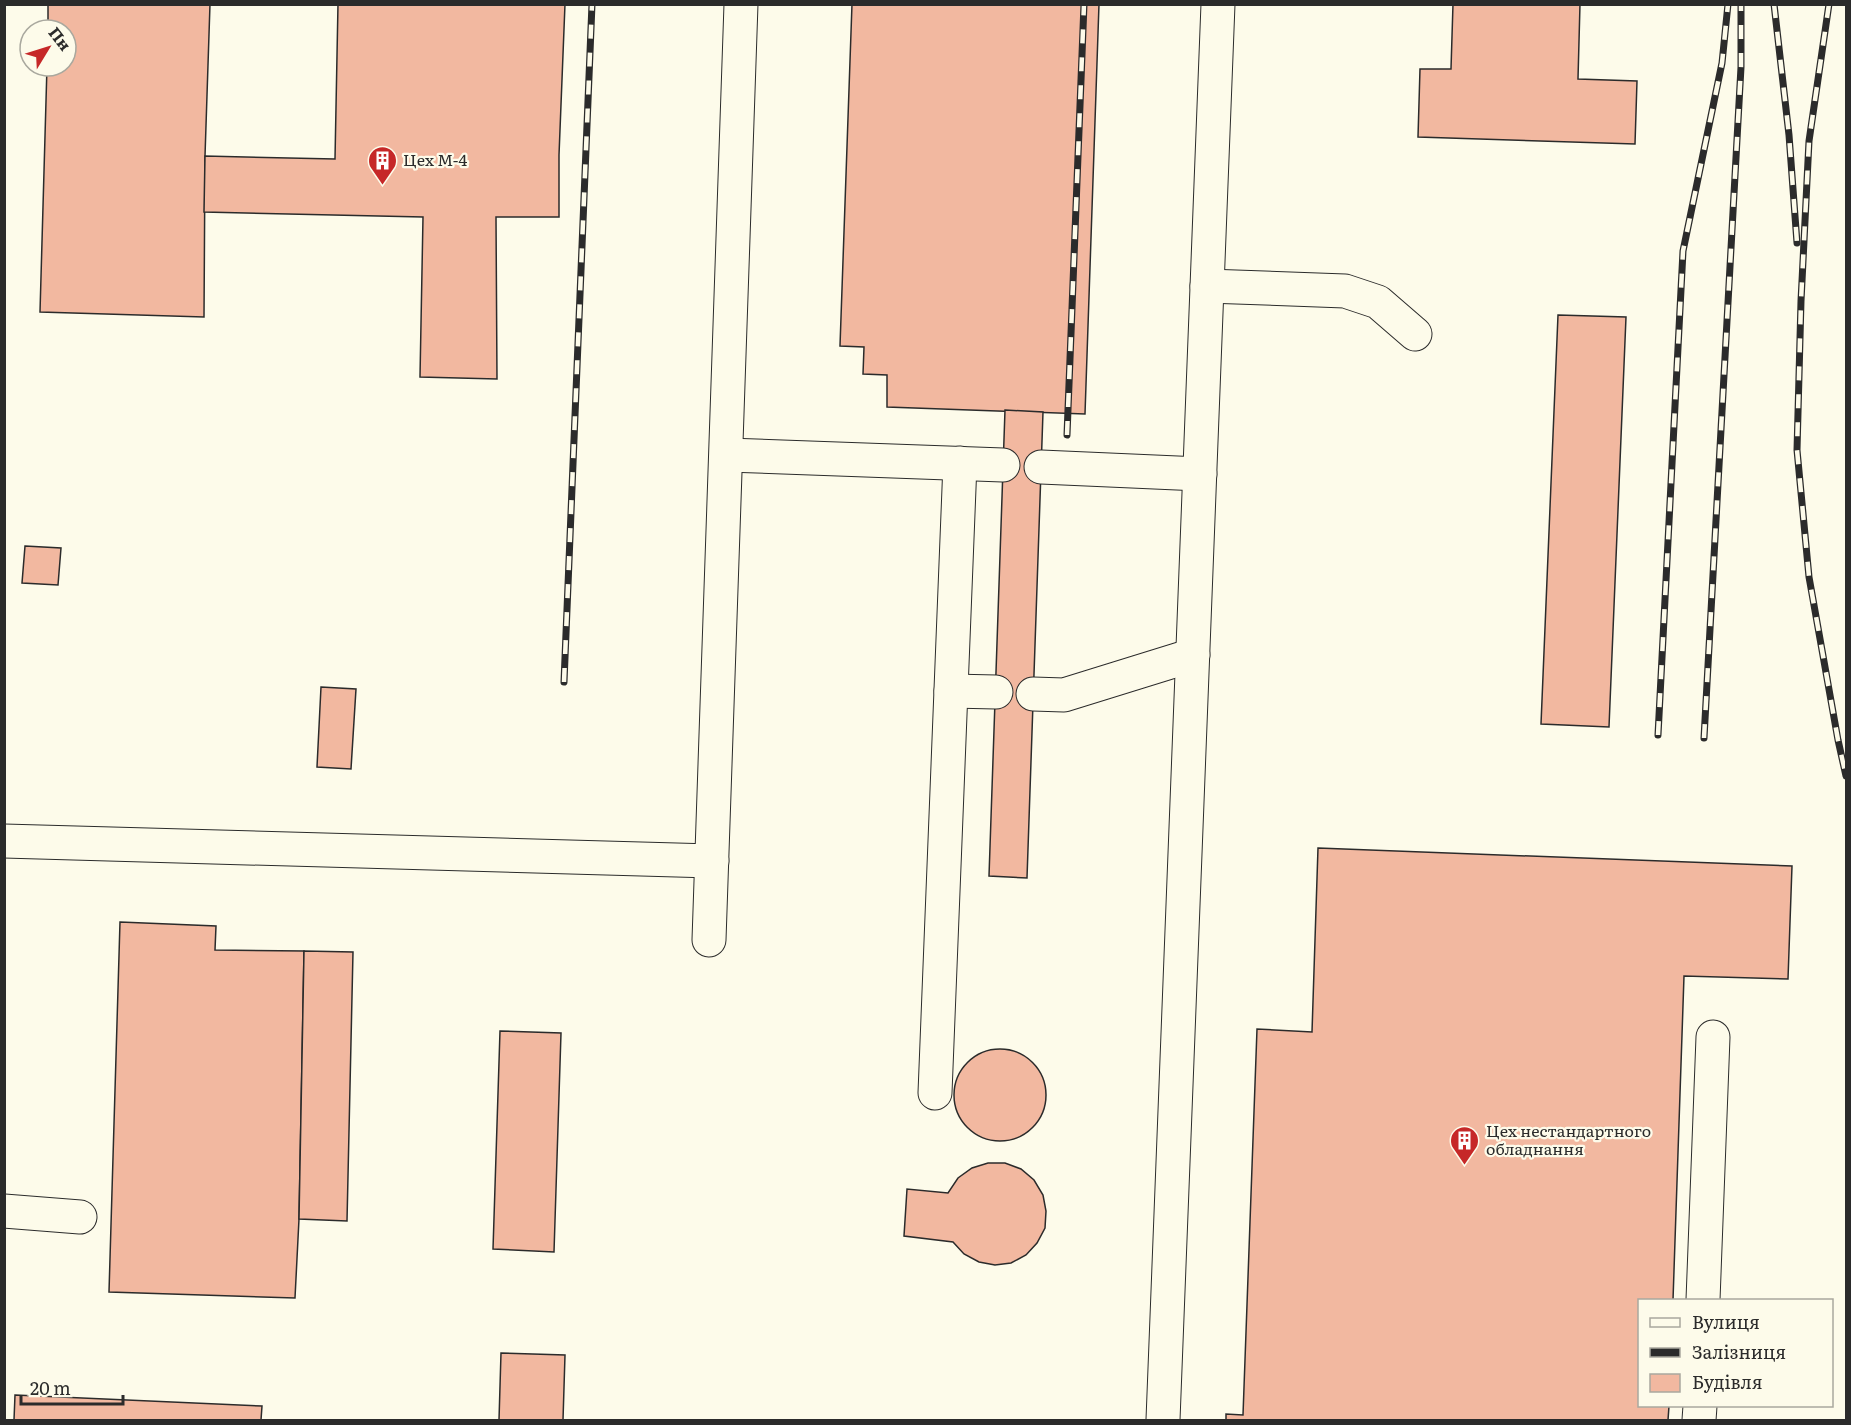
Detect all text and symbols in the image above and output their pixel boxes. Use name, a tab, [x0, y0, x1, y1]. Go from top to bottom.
north arrow	[18, 18, 78, 78]
text: Пн	[43, 21, 78, 55]
building icon: Цех М-4	[366, 144, 398, 186]
place label: Цех М-4	[403, 147, 467, 171]
place label: Цех нестандартного обладнання	[1486, 1118, 1651, 1160]
building icon: Цех нестандартного обладнання	[1449, 1124, 1481, 1166]
legend	[1638, 1299, 1833, 1407]
text: Вулиця	[1692, 1308, 1760, 1335]
text: Залізниця	[1692, 1338, 1786, 1365]
scale bar	[21, 1368, 123, 1406]
text: Будівля	[1692, 1368, 1763, 1395]
text: 20 m	[30, 1374, 71, 1401]

